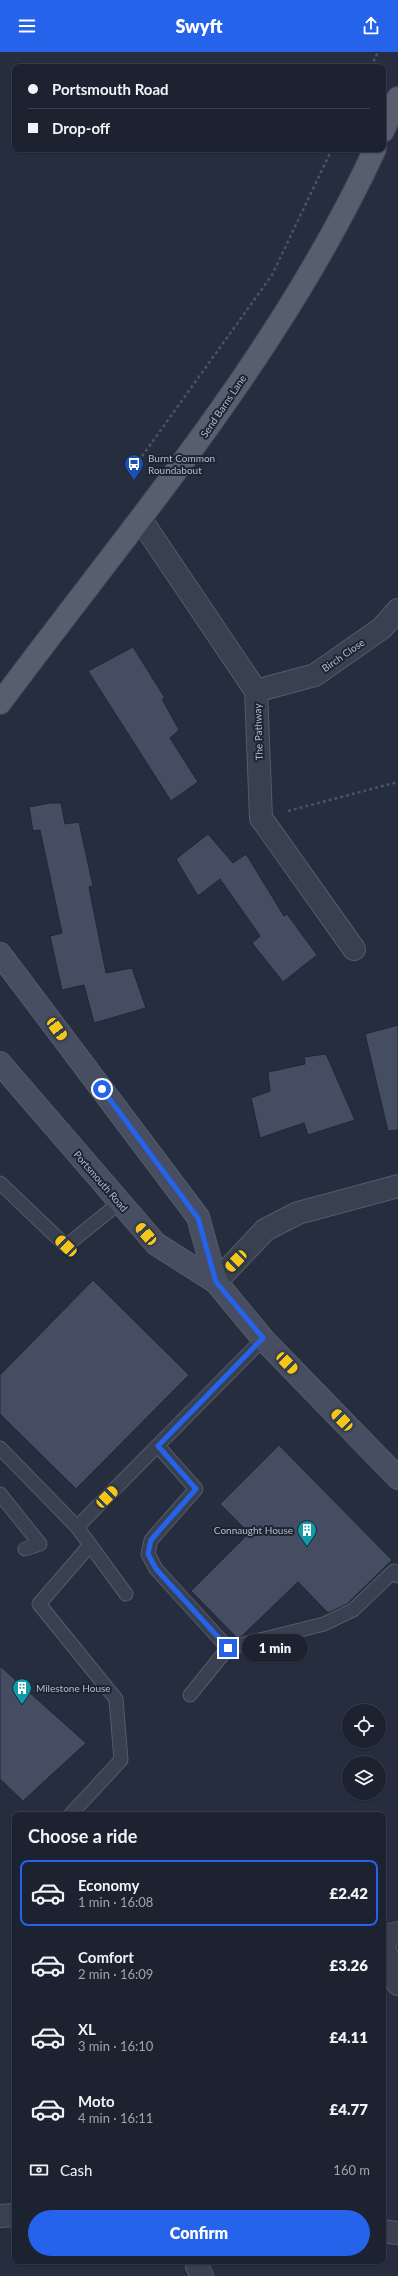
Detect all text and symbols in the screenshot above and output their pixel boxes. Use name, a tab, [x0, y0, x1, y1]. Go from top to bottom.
icon: menu	[16, 15, 38, 37]
text: Swyft	[175, 15, 223, 37]
icon: share	[360, 15, 382, 37]
text: Portsmouth Road	[52, 80, 169, 98]
text: Drop-off	[52, 119, 110, 137]
street label: Send Barns Lane	[198, 372, 248, 440]
place label: Burnt Common Roundabout	[148, 452, 215, 476]
bus stop icon: Burnt Common Roundabout	[123, 453, 145, 481]
street label: Birch Close	[319, 636, 367, 674]
street label: The Pathway	[251, 703, 265, 761]
car	[45, 1016, 69, 1042]
route start	[93, 1080, 111, 1098]
street label: Portsmouth Road	[71, 1148, 131, 1214]
car	[134, 1221, 158, 1247]
car	[53, 1233, 79, 1259]
car	[223, 1248, 249, 1274]
car	[274, 1350, 300, 1376]
car	[329, 1407, 355, 1433]
car	[94, 1484, 120, 1510]
building icon: Connaught House	[296, 1519, 318, 1547]
place label: Connaught House	[214, 1524, 293, 1536]
callout: 1 min	[242, 1634, 308, 1662]
route end	[219, 1639, 237, 1657]
text: 1 min	[259, 1640, 291, 1656]
building icon: Milestone House	[11, 1677, 33, 1705]
place label: Milestone House	[36, 1682, 111, 1694]
map controls	[342, 1704, 386, 1800]
button: locate	[342, 1704, 386, 1748]
button: layers	[342, 1756, 386, 1800]
text: Choose a ride	[28, 1825, 137, 1847]
icon: car	[30, 1875, 66, 1911]
text: Economy	[78, 1876, 139, 1894]
text: £2.42	[330, 1884, 368, 1902]
text: 1 min · 16:08	[78, 1894, 153, 1910]
icon: car	[30, 1947, 66, 1983]
text: Comfort	[78, 1948, 134, 1966]
text: £3.26	[330, 1956, 368, 1974]
text: 2 min · 16:09	[78, 1966, 153, 1982]
icon: car	[30, 2019, 66, 2055]
text: XL	[78, 2020, 96, 2038]
text: £4.11	[330, 2028, 368, 2046]
text: 3 min · 16:10	[78, 2038, 153, 2054]
icon: car	[30, 2091, 66, 2127]
text: Moto	[78, 2092, 115, 2110]
text: £4.77	[330, 2100, 368, 2118]
text: 4 min · 16:11	[78, 2110, 153, 2126]
icon: cash	[28, 2159, 50, 2181]
text: Cash	[60, 2161, 92, 2179]
text: 160 m	[333, 2162, 370, 2178]
button: Confirm	[28, 2210, 370, 2256]

